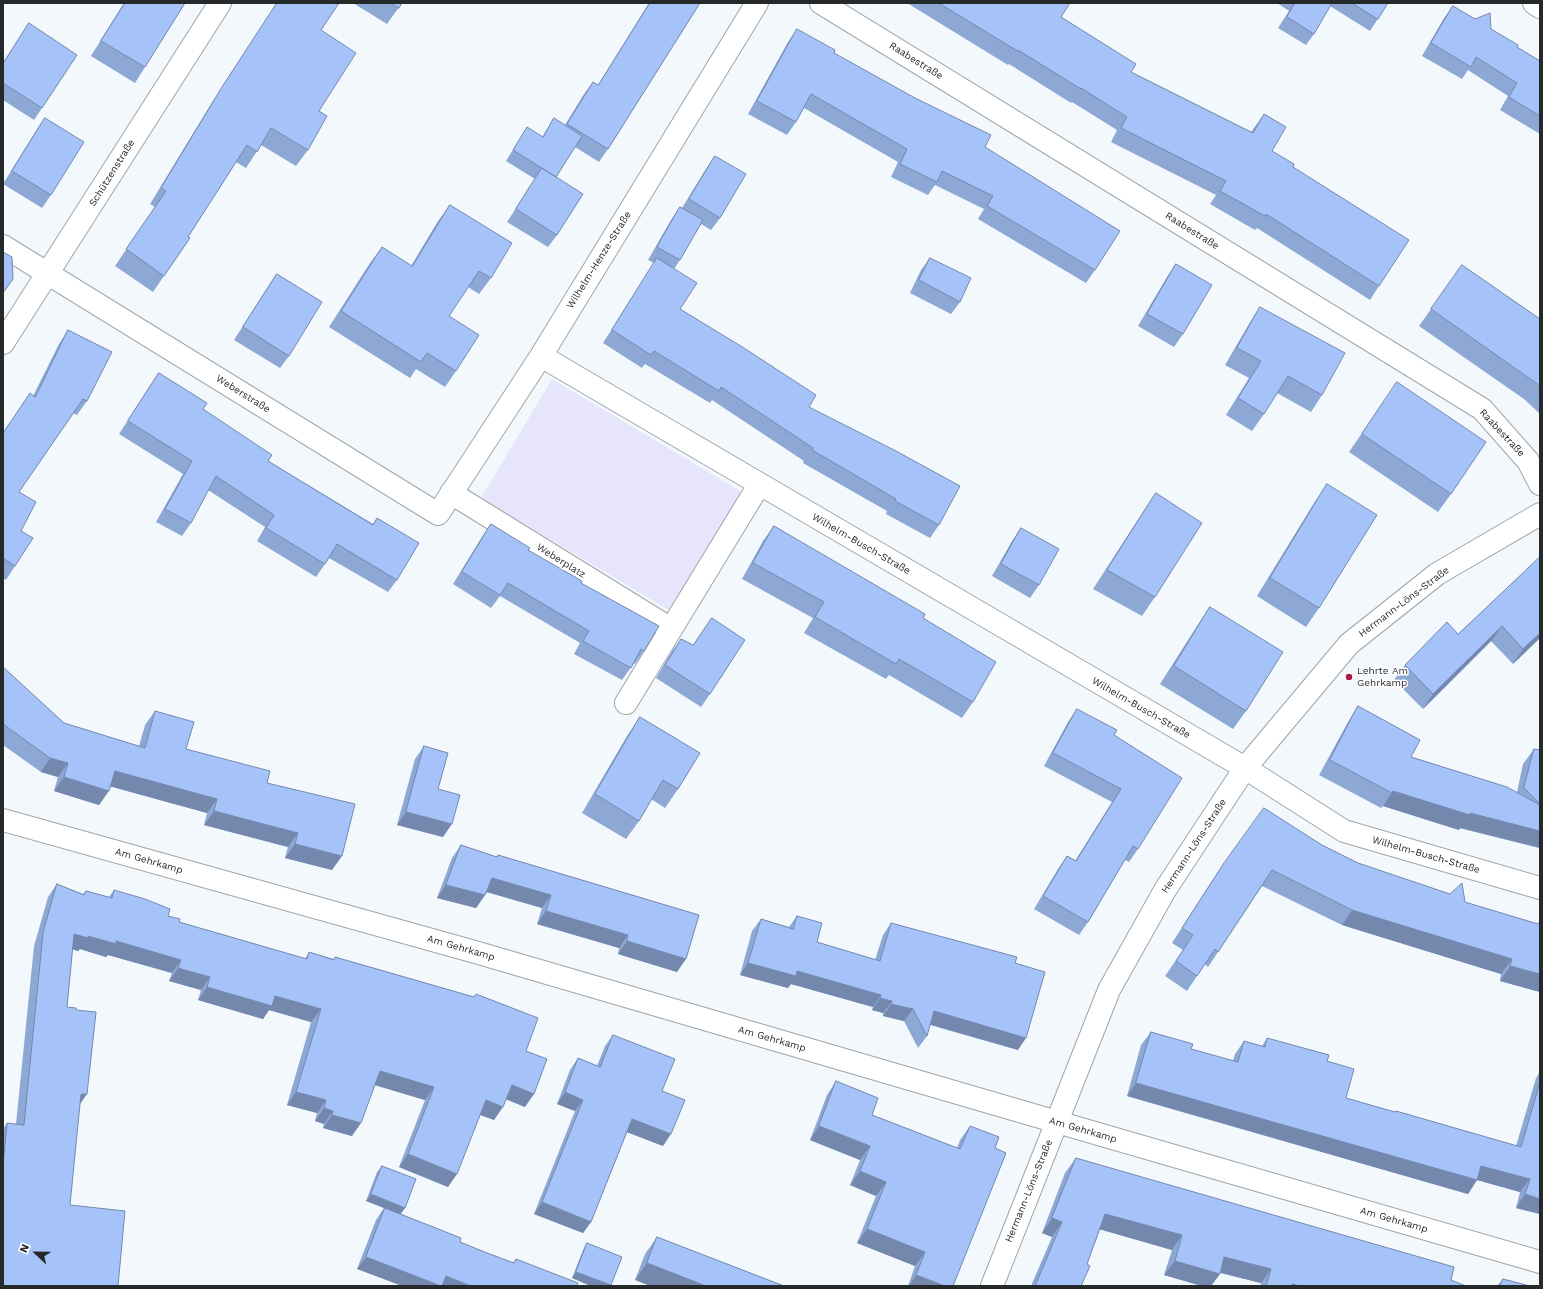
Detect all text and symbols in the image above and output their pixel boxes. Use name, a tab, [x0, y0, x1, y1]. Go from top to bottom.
street label: Raabestraße	[887, 40, 945, 82]
street label: Schützenstraße	[87, 137, 137, 209]
street label: Wilhelm-Henze-Straße	[564, 209, 634, 311]
street label: Raabestraße	[1163, 210, 1221, 252]
street label: Weberstraße	[214, 372, 272, 416]
street label: Raabestraße	[1477, 407, 1527, 459]
street label: Wilhelm-Busch-Straße	[810, 511, 912, 577]
street label: Weberplatz	[534, 541, 588, 581]
street label: Hermann-Löns-Straße	[1356, 564, 1452, 640]
place label: Lehrte Am Gehrkamp	[1357, 665, 1408, 688]
marker: Lehrte Am Gehrkamp	[1344, 672, 1354, 682]
street label: Wilhelm-Busch-Straße	[1090, 675, 1192, 741]
street label: Hermann-Löns-Straße	[1159, 797, 1229, 895]
street label: Wilhelm-Busch-Straße	[1371, 834, 1481, 876]
street label: Am Gehrkamp	[114, 846, 184, 876]
street label: Am Gehrkamp	[426, 933, 496, 963]
street label: Am Gehrkamp	[737, 1024, 807, 1054]
street label: Am Gehrkamp	[1048, 1115, 1118, 1145]
street label: Hermann-Löns-Straße	[1003, 1138, 1055, 1244]
street label: Am Gehrkamp	[1359, 1205, 1429, 1235]
north arrow	[16, 1233, 56, 1273]
text: N	[17, 1242, 32, 1255]

